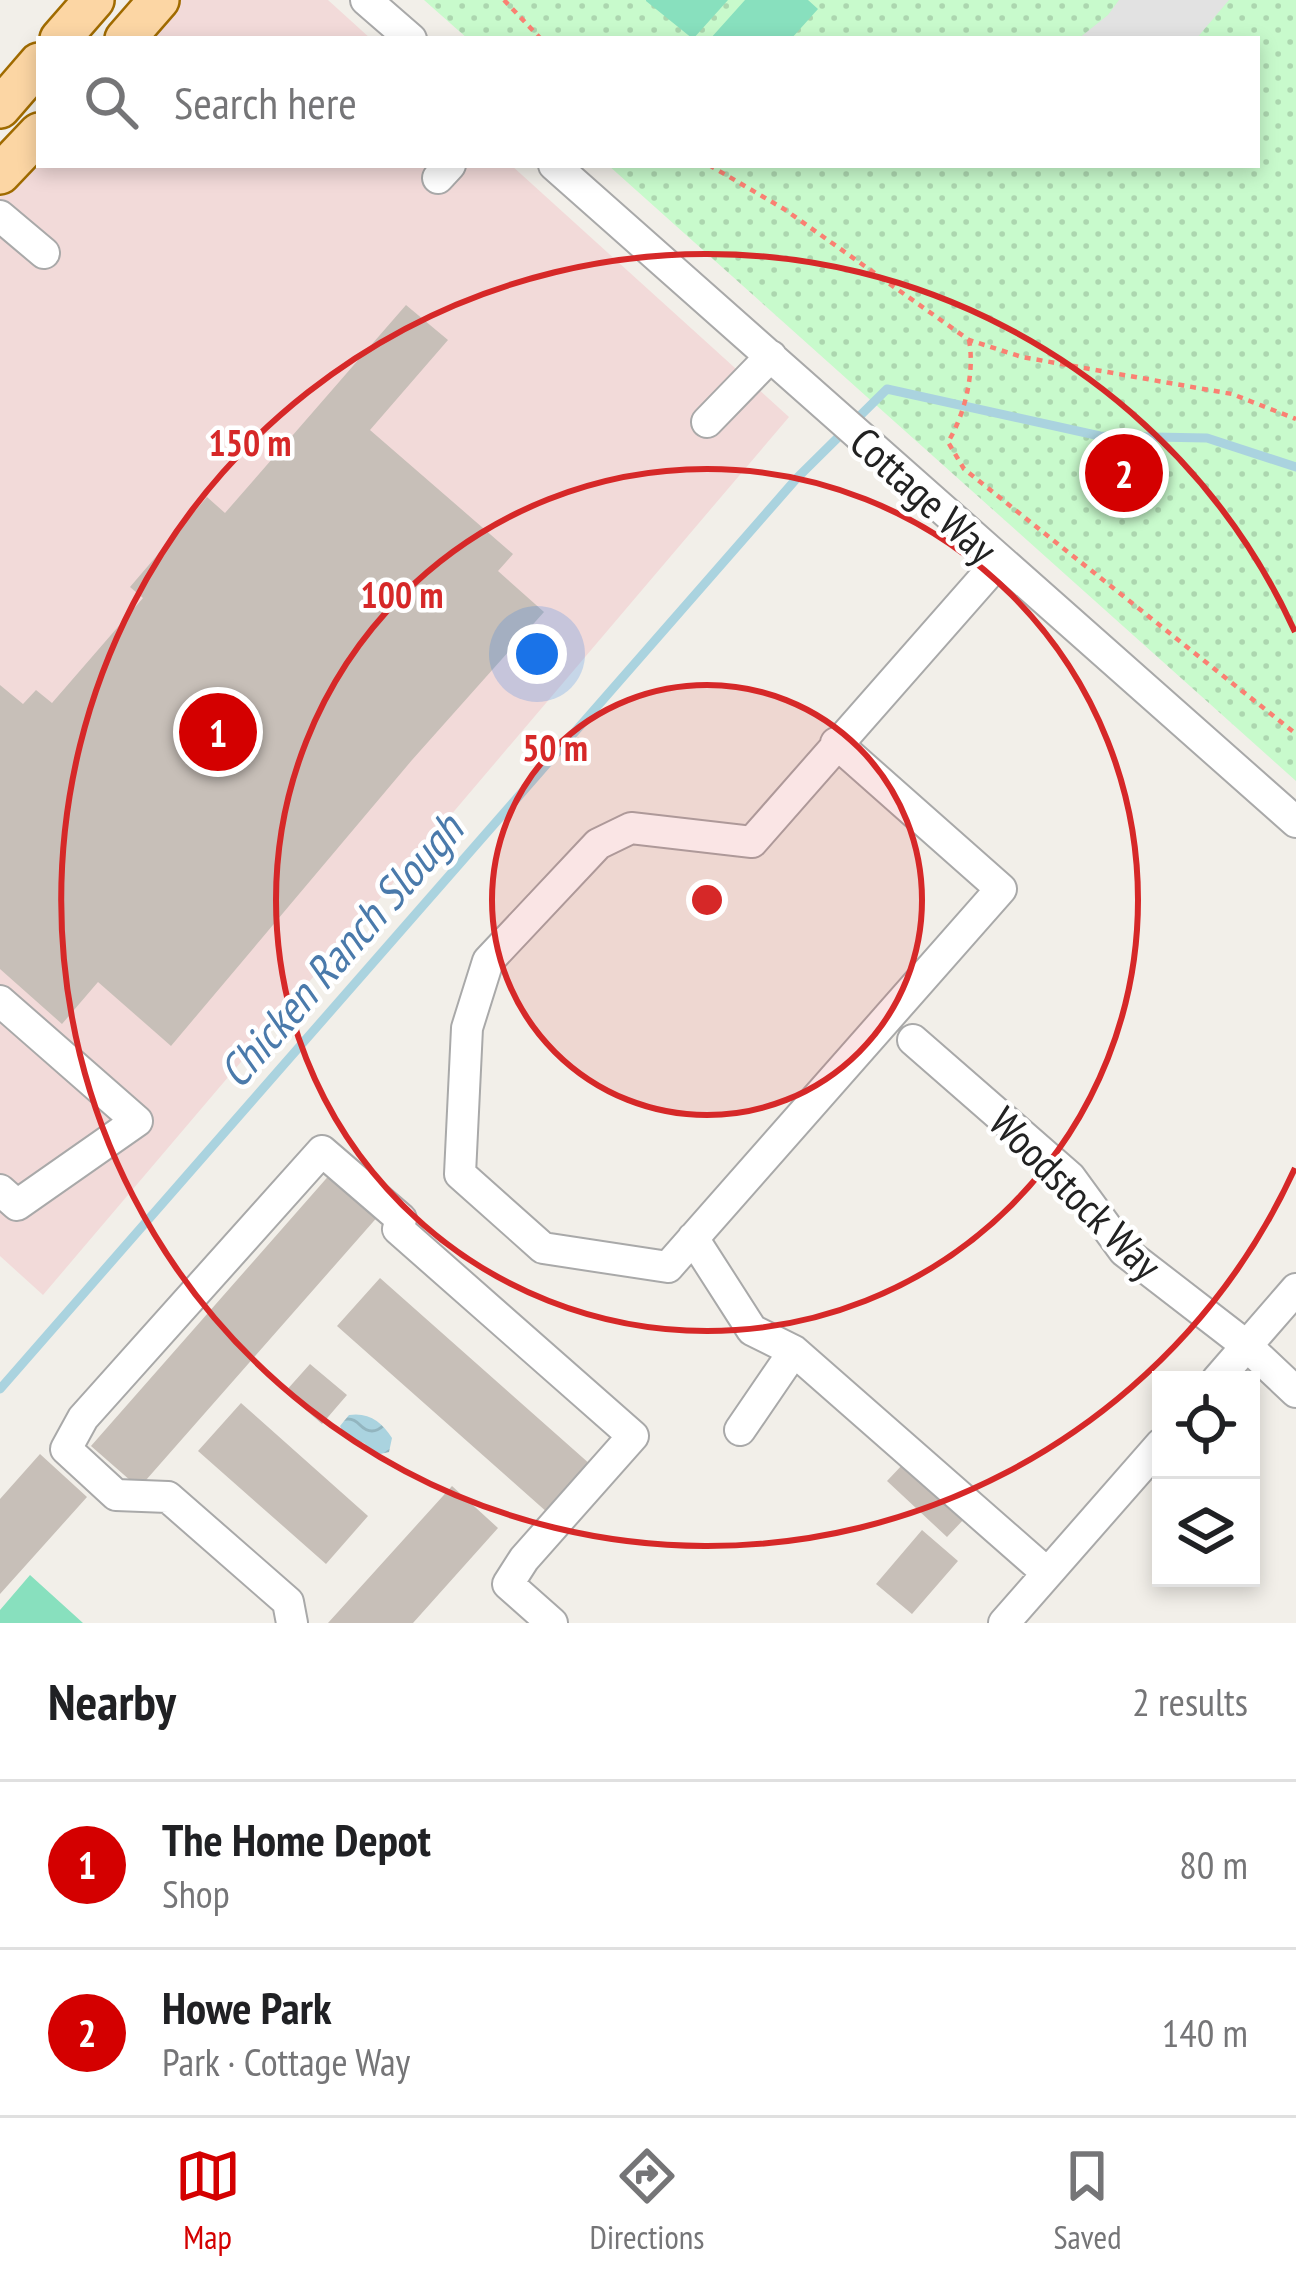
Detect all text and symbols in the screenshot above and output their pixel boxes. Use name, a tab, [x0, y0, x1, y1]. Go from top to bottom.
search box	[36, 36, 1260, 168]
icon: search	[78, 69, 144, 135]
text: Search here	[174, 73, 357, 131]
street label: Cottage Way	[839, 415, 1009, 576]
text: 150 m	[209, 419, 291, 466]
pin: 2	[1085, 428, 1163, 518]
text: 100 m	[361, 571, 443, 618]
your location	[507, 624, 567, 684]
pin: 1	[179, 687, 257, 777]
text: 50 m	[522, 724, 588, 771]
water label: Chicken Ranch Slough	[205, 800, 476, 1099]
centre of rings	[686, 879, 728, 921]
street label: Woodstock Way	[978, 1095, 1174, 1291]
map controls	[1152, 1371, 1260, 1587]
button: locate	[1152, 1371, 1260, 1479]
button: layers	[1152, 1479, 1260, 1587]
text: Nearby	[48, 1668, 176, 1734]
text: 2 results	[1132, 1676, 1248, 1727]
text: The Home Depot	[162, 1810, 431, 1868]
text: 1	[78, 1839, 96, 1890]
text: 80 m	[1179, 1839, 1248, 1890]
text: Shop	[162, 1868, 230, 1919]
text: Howe Park	[162, 1978, 331, 2036]
text: 2	[78, 2007, 96, 2058]
text: 140 m	[1162, 2007, 1248, 2058]
text: Park · Cottage Way	[162, 2036, 410, 2087]
tab: Map	[175, 2143, 241, 2258]
tab: Directions	[590, 2143, 704, 2258]
tab: Saved	[1053, 2143, 1121, 2258]

